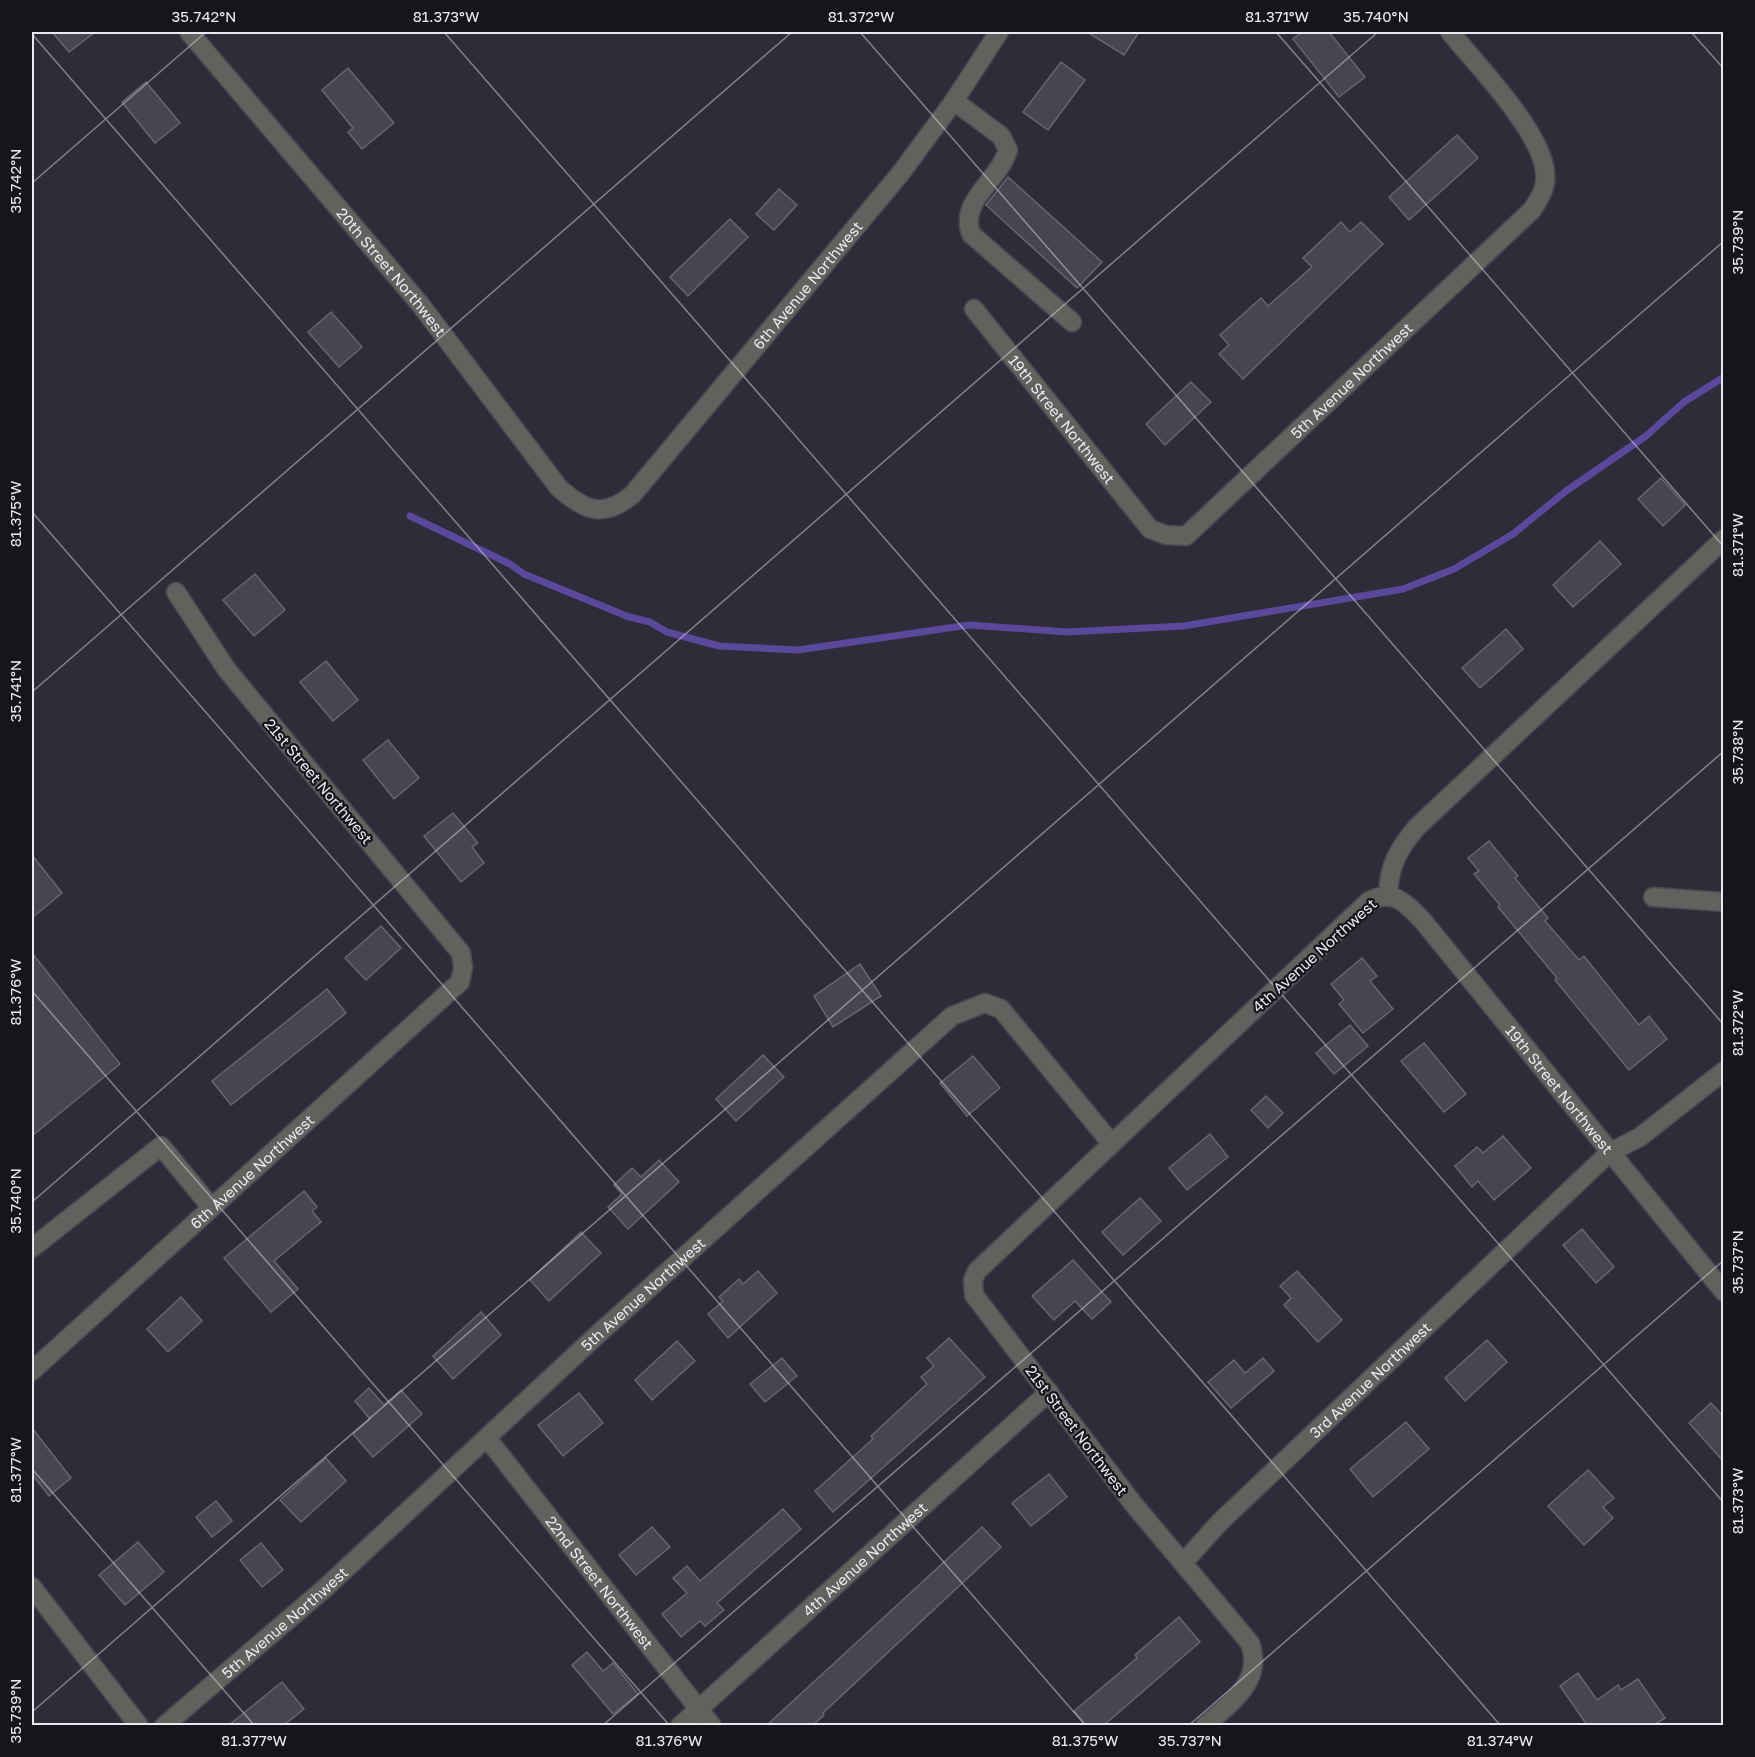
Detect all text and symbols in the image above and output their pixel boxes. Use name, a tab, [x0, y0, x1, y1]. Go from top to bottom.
text: 35.742°N	[171, 7, 237, 25]
text: 81.373°W	[413, 7, 479, 25]
text: 81.372°W	[828, 7, 894, 25]
text: 81.371°W	[1245, 7, 1309, 25]
text: 35.740°N	[1343, 7, 1409, 25]
text: 35.742°N	[6, 148, 24, 214]
street label: 20th Street Northwest	[333, 204, 450, 340]
text: 35.739°N	[1728, 209, 1746, 275]
street label: 6th Avenue Northwest	[749, 217, 866, 353]
street label: 5th Avenue Northwest	[1287, 319, 1416, 442]
street label: 19th Street Northwest	[1005, 351, 1119, 487]
text: 81.375°W	[6, 481, 24, 547]
text: 81.371°W	[1728, 513, 1746, 577]
text: 35.741°N	[6, 660, 24, 722]
street label: 21st Street Northwest	[261, 715, 377, 847]
text: 35.738°N	[1728, 719, 1746, 785]
street label: 4th Avenue Northwest	[1248, 894, 1380, 1016]
text: 81.376°W	[6, 959, 24, 1025]
text: 81.372°W	[1728, 990, 1746, 1056]
street label: 19th Street Northwest	[1502, 1021, 1617, 1157]
street label: 6th Avenue Northwest	[186, 1110, 317, 1232]
text: 35.740°N	[6, 1168, 24, 1234]
text: 35.737°N	[1728, 1230, 1746, 1294]
street label: 5th Avenue Northwest	[577, 1233, 709, 1354]
street label: 3rd Avenue Northwest	[1306, 1318, 1434, 1441]
street label: 21st Street Northwest	[1022, 1361, 1132, 1499]
text: 81.377°W	[6, 1437, 24, 1503]
text: 81.373°W	[1728, 1468, 1746, 1534]
street label: 4th Avenue Northwest	[799, 1498, 930, 1620]
street label: 22nd Street Northwest	[542, 1512, 657, 1652]
street label: 5th Avenue Northwest	[218, 1563, 351, 1682]
text: 35.739°N	[6, 1678, 24, 1744]
text: 81.377°W	[221, 1731, 287, 1749]
text: 81.376°W	[636, 1731, 702, 1749]
text: 81.375°W	[1052, 1731, 1118, 1749]
text: 35.737°N	[1158, 1731, 1222, 1749]
text: 81.374°W	[1467, 1731, 1533, 1749]

